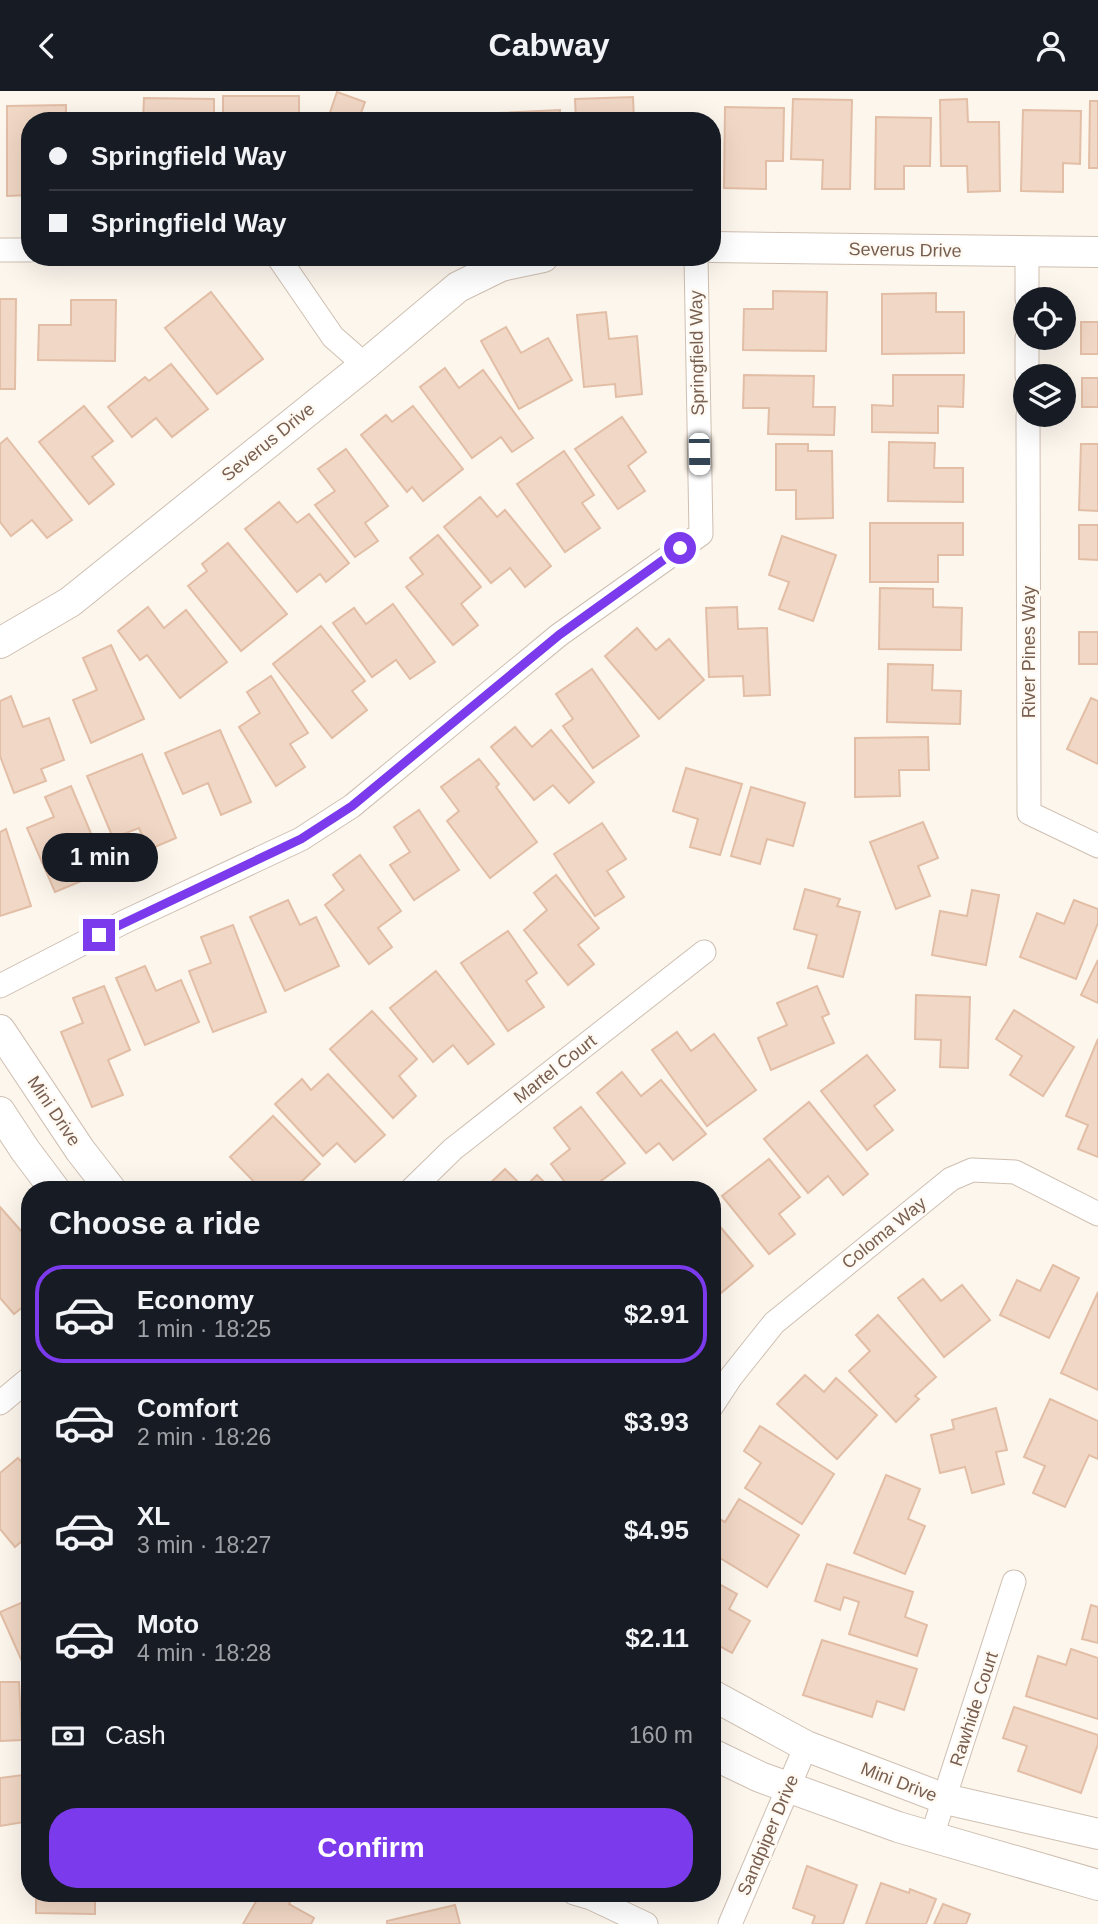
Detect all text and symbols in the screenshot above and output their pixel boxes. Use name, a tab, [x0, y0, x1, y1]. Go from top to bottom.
icon: back	[28, 27, 66, 65]
text: Cabway	[489, 27, 609, 63]
icon: person	[1032, 27, 1070, 65]
text: Springfield Way	[91, 141, 287, 171]
text: Springfield Way	[91, 208, 287, 238]
street label: Severus Drive	[848, 239, 962, 261]
map controls	[1013, 287, 1076, 427]
button: locate	[1013, 287, 1076, 350]
street label: Springfield Way	[686, 290, 708, 416]
button: layers	[1013, 364, 1076, 427]
street label: Severus Drive	[218, 399, 318, 485]
car	[689, 433, 710, 475]
route start	[664, 532, 696, 564]
street label: River Pines Way	[1019, 586, 1039, 718]
callout: 1 min	[41, 833, 157, 883]
text: 1 min	[70, 844, 130, 870]
route end	[83, 919, 115, 951]
street label: Martel Court	[510, 1031, 600, 1107]
street label: Mini Drive	[23, 1072, 85, 1150]
street label: Coloma Way	[838, 1193, 930, 1273]
text: Choose a ride	[49, 1205, 261, 1241]
icon: car	[53, 1283, 116, 1346]
text: Economy	[137, 1285, 254, 1315]
text: $2.91	[624, 1299, 689, 1329]
text: 1 min · 18:25	[137, 1316, 271, 1342]
icon: car	[53, 1391, 116, 1454]
text: Comfort	[137, 1393, 238, 1423]
text: $3.93	[624, 1407, 689, 1437]
text: 2 min · 18:26	[137, 1424, 271, 1450]
icon: car	[53, 1499, 116, 1562]
text: XL	[137, 1501, 170, 1531]
text: $4.95	[624, 1515, 689, 1545]
text: 3 min · 18:27	[137, 1532, 271, 1558]
icon: car	[53, 1607, 116, 1670]
text: Moto	[137, 1609, 199, 1639]
text: $2.11	[625, 1623, 689, 1653]
text: 4 min · 18:28	[137, 1640, 271, 1666]
street label: Rawhide Court	[946, 1649, 1002, 1769]
icon: cash	[49, 1717, 87, 1755]
text: Cash	[105, 1720, 166, 1750]
text: 160 m	[629, 1722, 693, 1748]
street label: Mini Drive	[858, 1758, 940, 1806]
street label: Sandpiper Drive	[734, 1772, 802, 1898]
button: Confirm	[49, 1808, 693, 1888]

